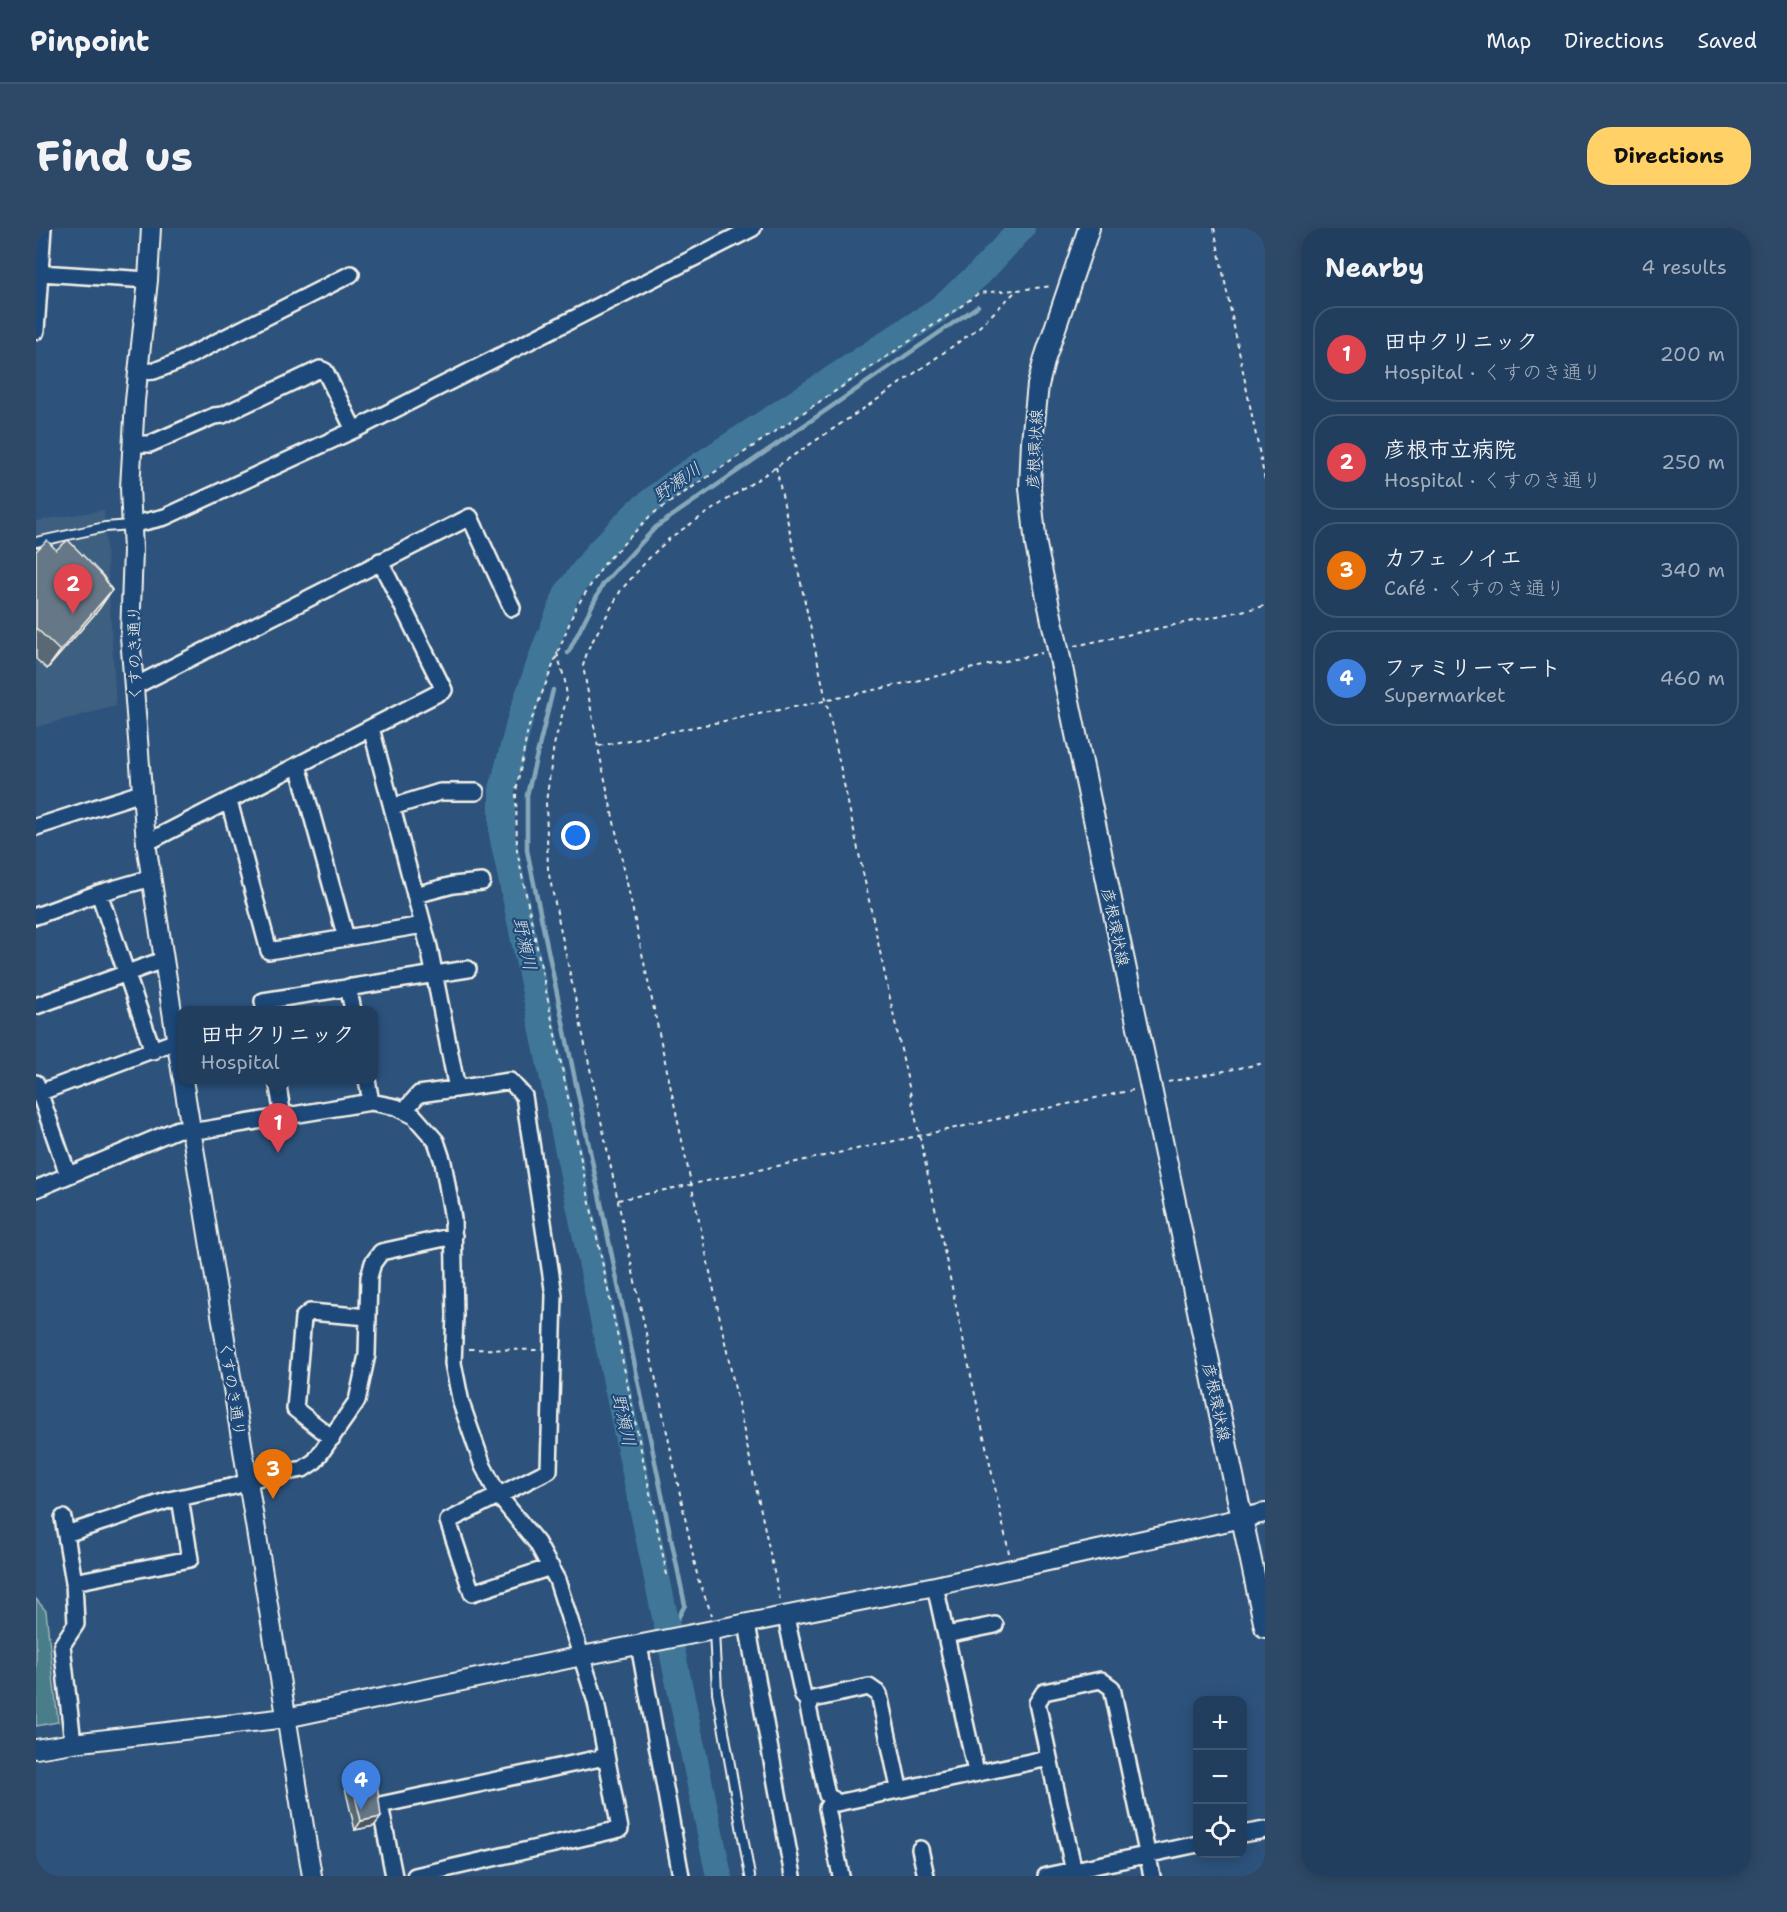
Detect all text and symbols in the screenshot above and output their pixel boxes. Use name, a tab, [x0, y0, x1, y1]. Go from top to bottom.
text: Pinpoint	[30, 22, 149, 60]
text: Map	[1486, 27, 1531, 55]
text: Directions	[1564, 27, 1664, 55]
text: Saved	[1697, 27, 1757, 55]
button: Directions	[1587, 127, 1751, 185]
text: Find us	[36, 128, 193, 184]
text: Nearby	[1325, 250, 1424, 285]
text: 4 results	[1641, 254, 1727, 280]
text: 田中クリニック	[1384, 327, 1538, 356]
text: 1	[1342, 341, 1351, 367]
text: 200 m	[1660, 341, 1725, 367]
text: Hospital · くすのき通り	[1384, 359, 1602, 385]
street label: 彦根環状線	[1022, 409, 1047, 490]
text: 彦根市立病院	[1384, 435, 1516, 464]
text: 2	[1340, 449, 1354, 475]
text: 250 m	[1661, 449, 1725, 475]
water label: 野瀬川	[648, 457, 706, 507]
text: Hospital · くすのき通り	[1384, 467, 1602, 493]
text: カフェ ノイエ	[1384, 543, 1522, 572]
text: 3	[1340, 557, 1354, 583]
text: 340 m	[1660, 557, 1725, 583]
pin: 2	[54, 564, 93, 614]
text: Café · くすのき通り	[1384, 575, 1565, 601]
street label: くすのき通り	[123, 605, 146, 701]
text: ファミリーマート	[1384, 653, 1561, 682]
text: 4	[1340, 665, 1354, 691]
text: 460 m	[1660, 665, 1725, 691]
text: Supermarket	[1384, 682, 1506, 708]
your location	[561, 821, 590, 850]
street label: 彦根環状線	[1097, 886, 1134, 968]
water label: 野瀬川	[508, 915, 542, 973]
popup	[177, 1006, 378, 1084]
text: 田中クリニック	[200, 1020, 355, 1049]
text: Hospital	[200, 1049, 280, 1075]
pin: 1	[258, 1104, 298, 1153]
street label: くすのき通り	[215, 1340, 250, 1438]
street label: 彦根環状線	[1198, 1361, 1235, 1443]
water label: 野瀬川	[607, 1391, 641, 1449]
pin: 3	[254, 1450, 292, 1499]
map controls	[1193, 1696, 1247, 1858]
button: +	[1193, 1696, 1247, 1750]
button: −	[1193, 1750, 1247, 1804]
pin: 4	[342, 1760, 380, 1810]
button: locate	[1193, 1804, 1247, 1858]

